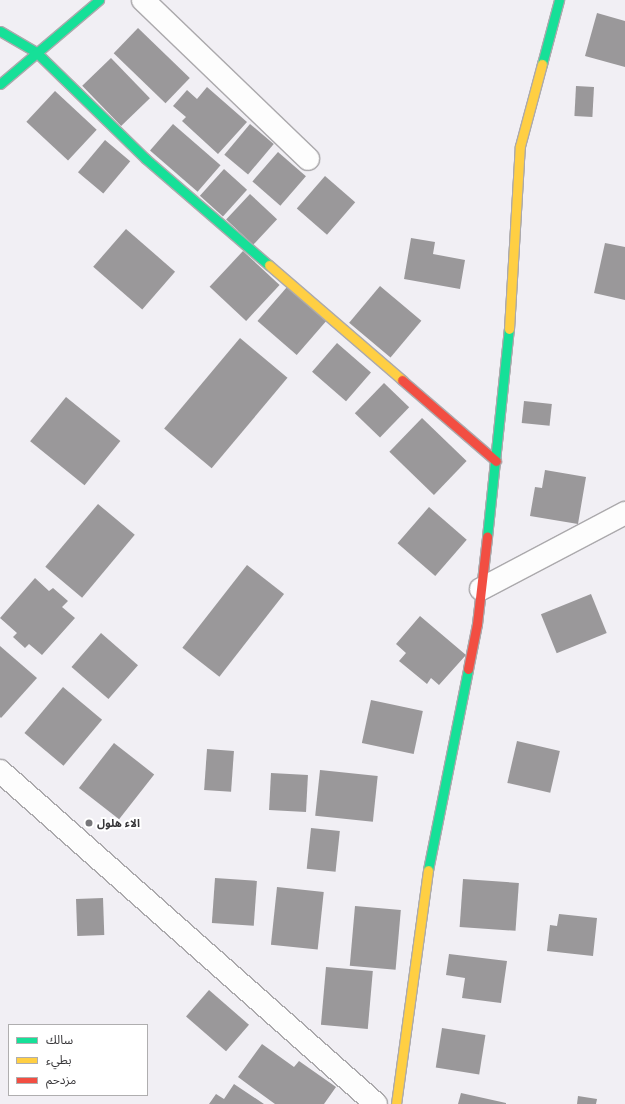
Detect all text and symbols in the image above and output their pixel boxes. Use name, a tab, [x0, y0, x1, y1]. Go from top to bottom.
place label: الاء هلول	[97, 816, 140, 830]
marker: الاء هلول	[84, 818, 94, 828]
legend	[8, 1024, 148, 1096]
text: سالك	[46, 1032, 73, 1047]
text: بطيء	[46, 1052, 72, 1067]
text: مزدحم	[46, 1072, 76, 1087]

